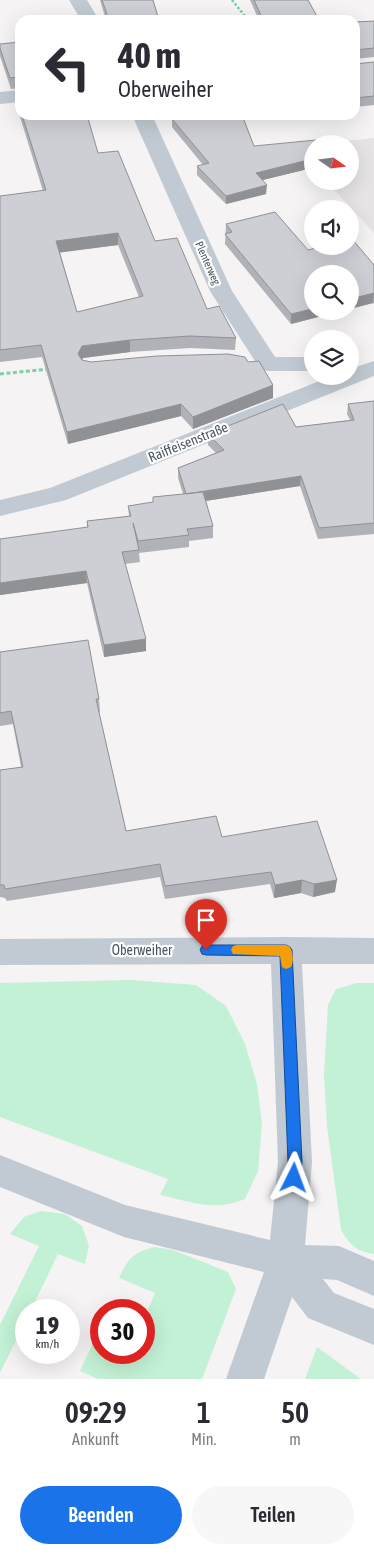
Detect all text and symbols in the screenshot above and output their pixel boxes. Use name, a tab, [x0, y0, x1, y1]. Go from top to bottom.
icon: left	[35, 35, 100, 100]
text: 40 m	[118, 35, 181, 75]
text: Oberweiher	[118, 76, 213, 102]
north arrow	[304, 135, 359, 190]
map controls	[304, 135, 359, 385]
button: sound	[304, 200, 359, 255]
street label: Plenterweg	[193, 240, 223, 287]
button: search	[304, 265, 359, 320]
button: layers	[304, 330, 359, 385]
street label: Raiffeisenstraße	[146, 419, 230, 465]
pin	[185, 899, 227, 950]
icon: arrive	[192, 906, 220, 934]
street label: Oberweiher	[112, 942, 173, 958]
position arrow	[267, 1151, 319, 1203]
speed limit sign: 30	[90, 1299, 155, 1364]
text: 19	[36, 1311, 59, 1339]
text: km/h	[36, 1337, 59, 1351]
text: 09:29	[65, 1395, 127, 1429]
text: 1	[197, 1395, 211, 1429]
text: 50	[281, 1395, 309, 1429]
text: Ankunft	[72, 1430, 119, 1448]
text: Min.	[191, 1430, 216, 1448]
text: m	[289, 1430, 301, 1448]
button: Beenden	[20, 1486, 182, 1544]
button: Teilen	[192, 1486, 354, 1544]

